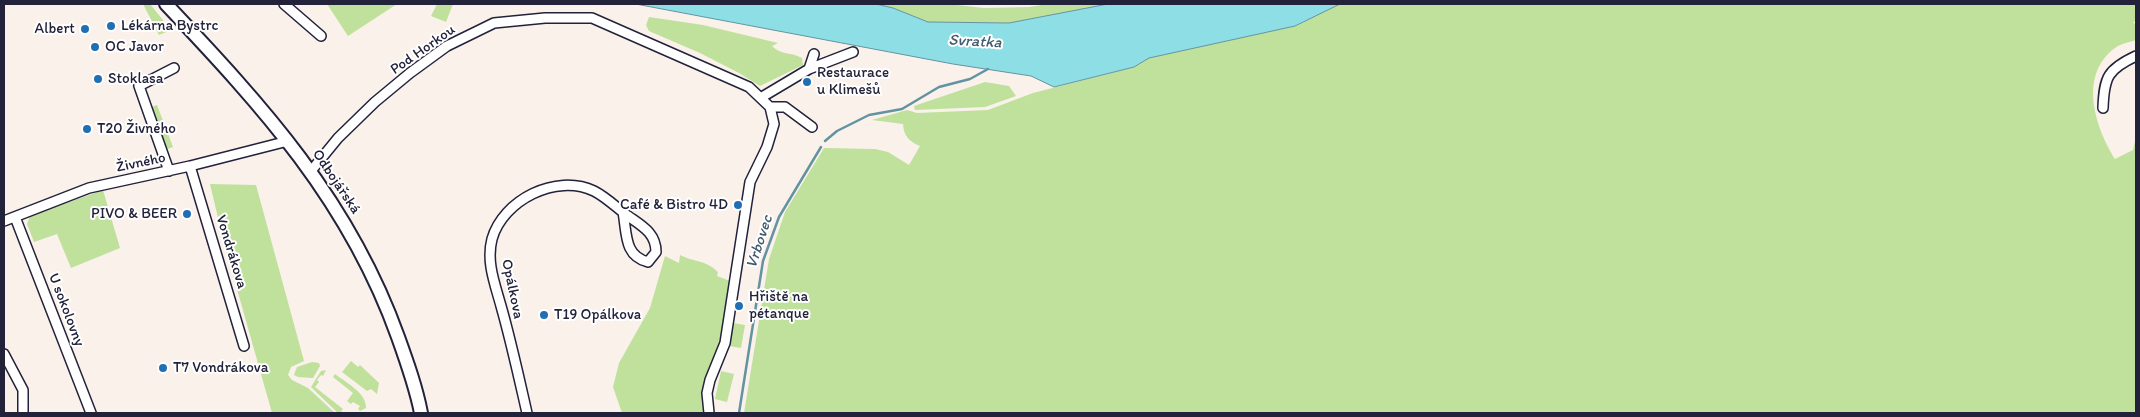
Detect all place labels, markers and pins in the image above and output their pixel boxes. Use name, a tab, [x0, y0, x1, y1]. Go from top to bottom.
place label: Lékárna Bystrc	[121, 17, 218, 35]
place label: Albert	[35, 20, 75, 38]
marker: Lékárna Bystrc	[105, 20, 117, 32]
marker: Albert	[79, 23, 91, 35]
place label: OC Javor	[105, 38, 164, 56]
marker: OC Javor	[89, 41, 101, 53]
place label: Restaurace u Klimešů	[817, 64, 889, 99]
place label: Stoklasa	[108, 70, 163, 88]
marker: Stoklasa	[92, 73, 104, 85]
marker: Restaurace u Klimešů	[801, 76, 813, 88]
place label: T20 Živného	[97, 120, 176, 138]
marker: T20 Živného	[81, 123, 93, 135]
place label: Café & Bistro 4D	[620, 196, 728, 214]
marker: Café & Bistro 4D	[732, 199, 744, 211]
place label: PIVO & BEER	[91, 205, 177, 223]
marker: PIVO & BEER	[181, 208, 193, 220]
place label: Hřiště na pétanque	[749, 288, 809, 323]
marker: Hřiště na pétanque	[733, 300, 745, 312]
place label: T19 Opálkova	[554, 306, 641, 324]
marker: T19 Opálkova	[538, 309, 550, 321]
place label: T7 Vondrákova	[173, 359, 269, 377]
marker: T7 Vondrákova	[157, 362, 169, 374]

